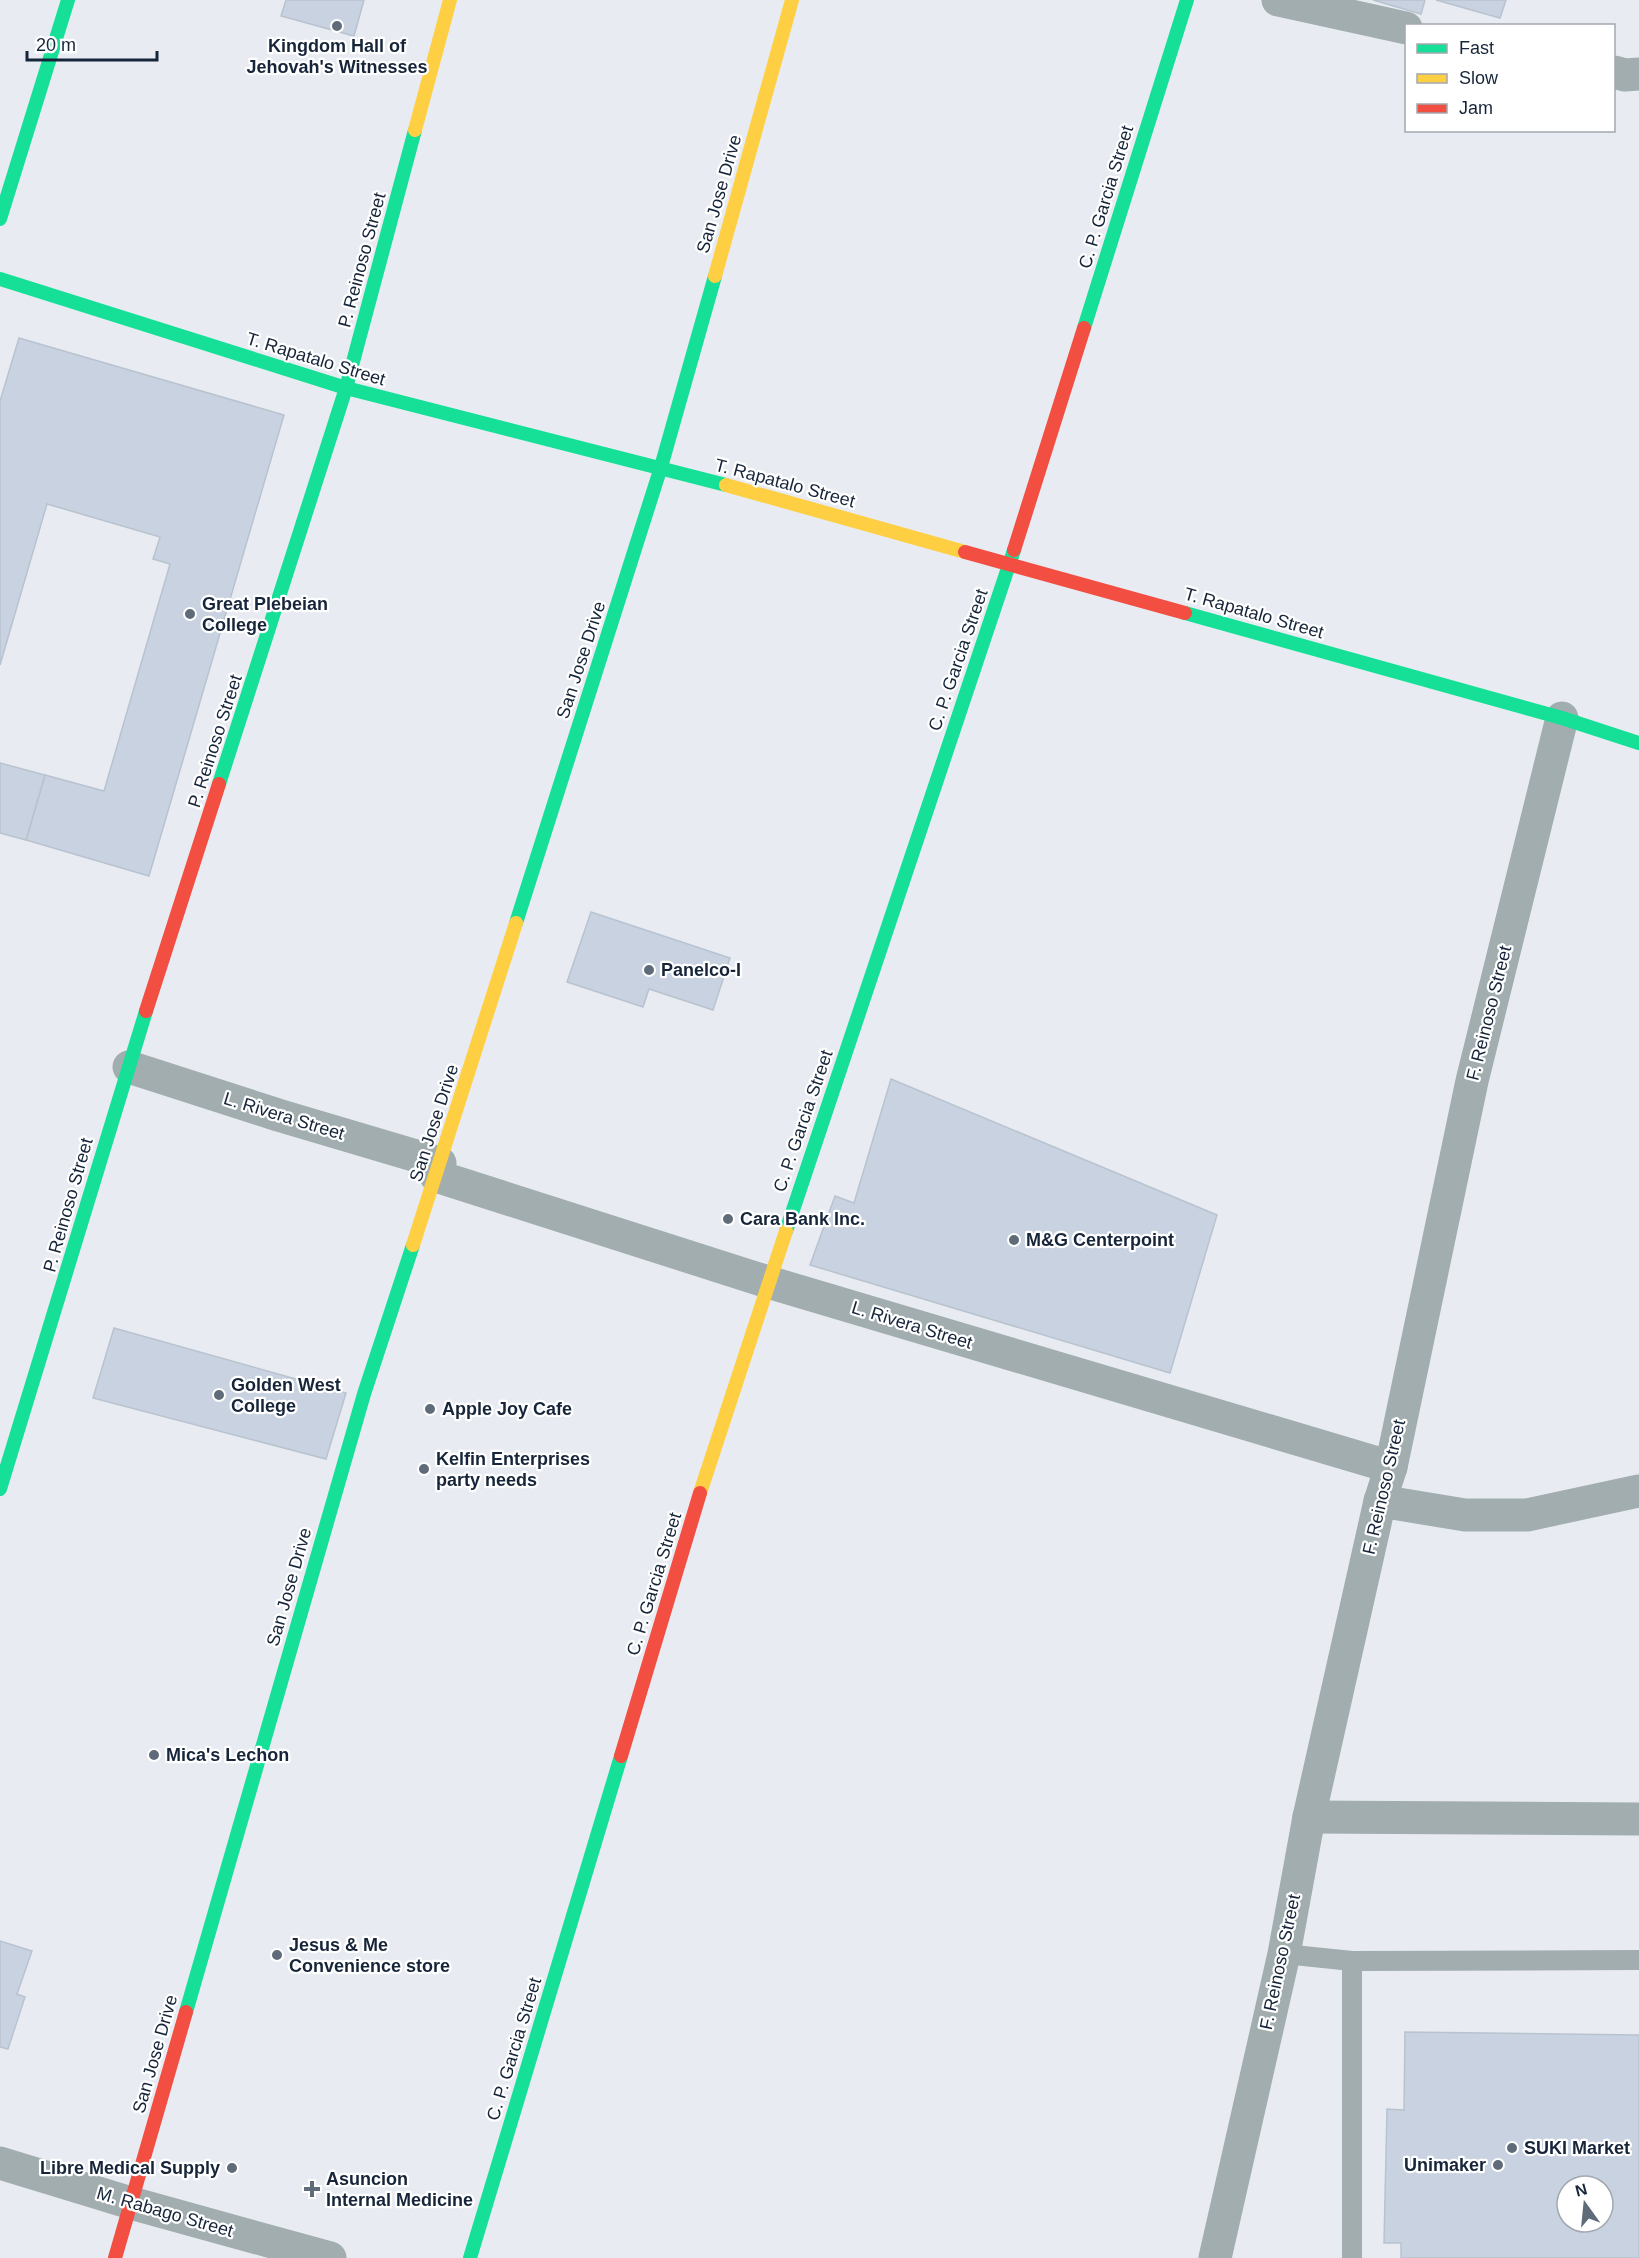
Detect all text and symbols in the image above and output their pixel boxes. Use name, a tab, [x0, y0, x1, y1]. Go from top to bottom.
marker: Kingdom Hall of Jehovah's Witnesses	[330, 19, 344, 33]
scale bar	[27, 24, 158, 62]
legend	[1405, 24, 1615, 132]
text: 20 m	[36, 35, 76, 55]
place label: Kingdom Hall of Jehovah's Witnesses	[246, 36, 428, 77]
text: Fast	[1459, 38, 1494, 58]
text: Slow	[1459, 68, 1499, 88]
text: Jam	[1459, 98, 1493, 118]
street label: C. P. Garcia Street	[1075, 123, 1137, 271]
street label: San Jose Drive	[693, 133, 745, 255]
street label: P. Reinoso Street	[334, 190, 390, 330]
street label: T. Rapatalo Street	[244, 328, 388, 390]
street label: T. Rapatalo Street	[713, 455, 857, 511]
street label: T. Rapatalo Street	[1182, 584, 1326, 642]
street label: C. P. Garcia Street	[924, 586, 992, 734]
place label: Great Plebeian College	[202, 594, 328, 635]
street label: San Jose Drive	[553, 599, 609, 721]
marker: Great Plebeian College	[183, 607, 197, 621]
street label: P. Reinoso Street	[184, 672, 246, 810]
street label: F. Reinoso Street	[1463, 944, 1515, 1082]
place label: Panelco-I	[661, 960, 741, 980]
marker: Panelco-I	[642, 963, 656, 977]
street label: C. P. Garcia Street	[769, 1047, 837, 1195]
street label: San Jose Drive	[406, 1062, 462, 1184]
street label: L. Rivera Street	[221, 1088, 347, 1144]
street label: P. Reinoso Street	[39, 1136, 97, 1274]
place label: Cara Bank Inc.	[740, 1209, 865, 1229]
marker: Cara Bank Inc.	[721, 1212, 735, 1226]
place label: M&G Centerpoint	[1026, 1230, 1174, 1250]
marker: M&G Centerpoint	[1007, 1233, 1021, 1247]
street label: L. Rivera Street	[849, 1297, 975, 1353]
place label: Golden West College	[231, 1375, 341, 1416]
marker: Golden West College	[212, 1388, 226, 1402]
place label: Apple Joy Cafe	[442, 1399, 572, 1419]
marker: Apple Joy Cafe	[423, 1402, 437, 1416]
street label: F. Reinoso Street	[1359, 1417, 1409, 1557]
place label: Kelfin Enterprises party needs	[436, 1449, 590, 1490]
marker: Kelfin Enterprises party needs	[417, 1462, 431, 1476]
street label: C. P. Garcia Street	[623, 1510, 685, 1658]
street label: San Jose Drive	[263, 1526, 315, 1648]
place label: Mica's Lechon	[166, 1745, 289, 1765]
marker: Mica's Lechon	[147, 1748, 161, 1762]
street label: F. Reinoso Street	[1256, 1892, 1304, 2032]
place label: Jesus & Me Convenience store	[289, 1935, 450, 1976]
marker: Jesus & Me Convenience store	[270, 1948, 284, 1962]
street label: C. P. Garcia Street	[483, 1975, 545, 2123]
street label: San Jose Drive	[129, 1993, 181, 2115]
place label: SUKI Market	[1524, 2138, 1630, 2158]
marker: SUKI Market	[1505, 2141, 1519, 2155]
place label: Unimaker	[1404, 2155, 1486, 2175]
place label: Libre Medical Supply	[40, 2158, 220, 2178]
marker: Unimaker	[1491, 2158, 1505, 2172]
marker: Libre Medical Supply	[225, 2161, 239, 2175]
place label: Asuncion Internal Medicine	[326, 2169, 473, 2210]
north arrow	[1555, 2174, 1615, 2234]
marker: Asuncion Internal Medicine	[303, 2180, 321, 2198]
text: N	[1573, 2180, 1589, 2200]
street label: M. Rabago Street	[94, 2183, 236, 2241]

